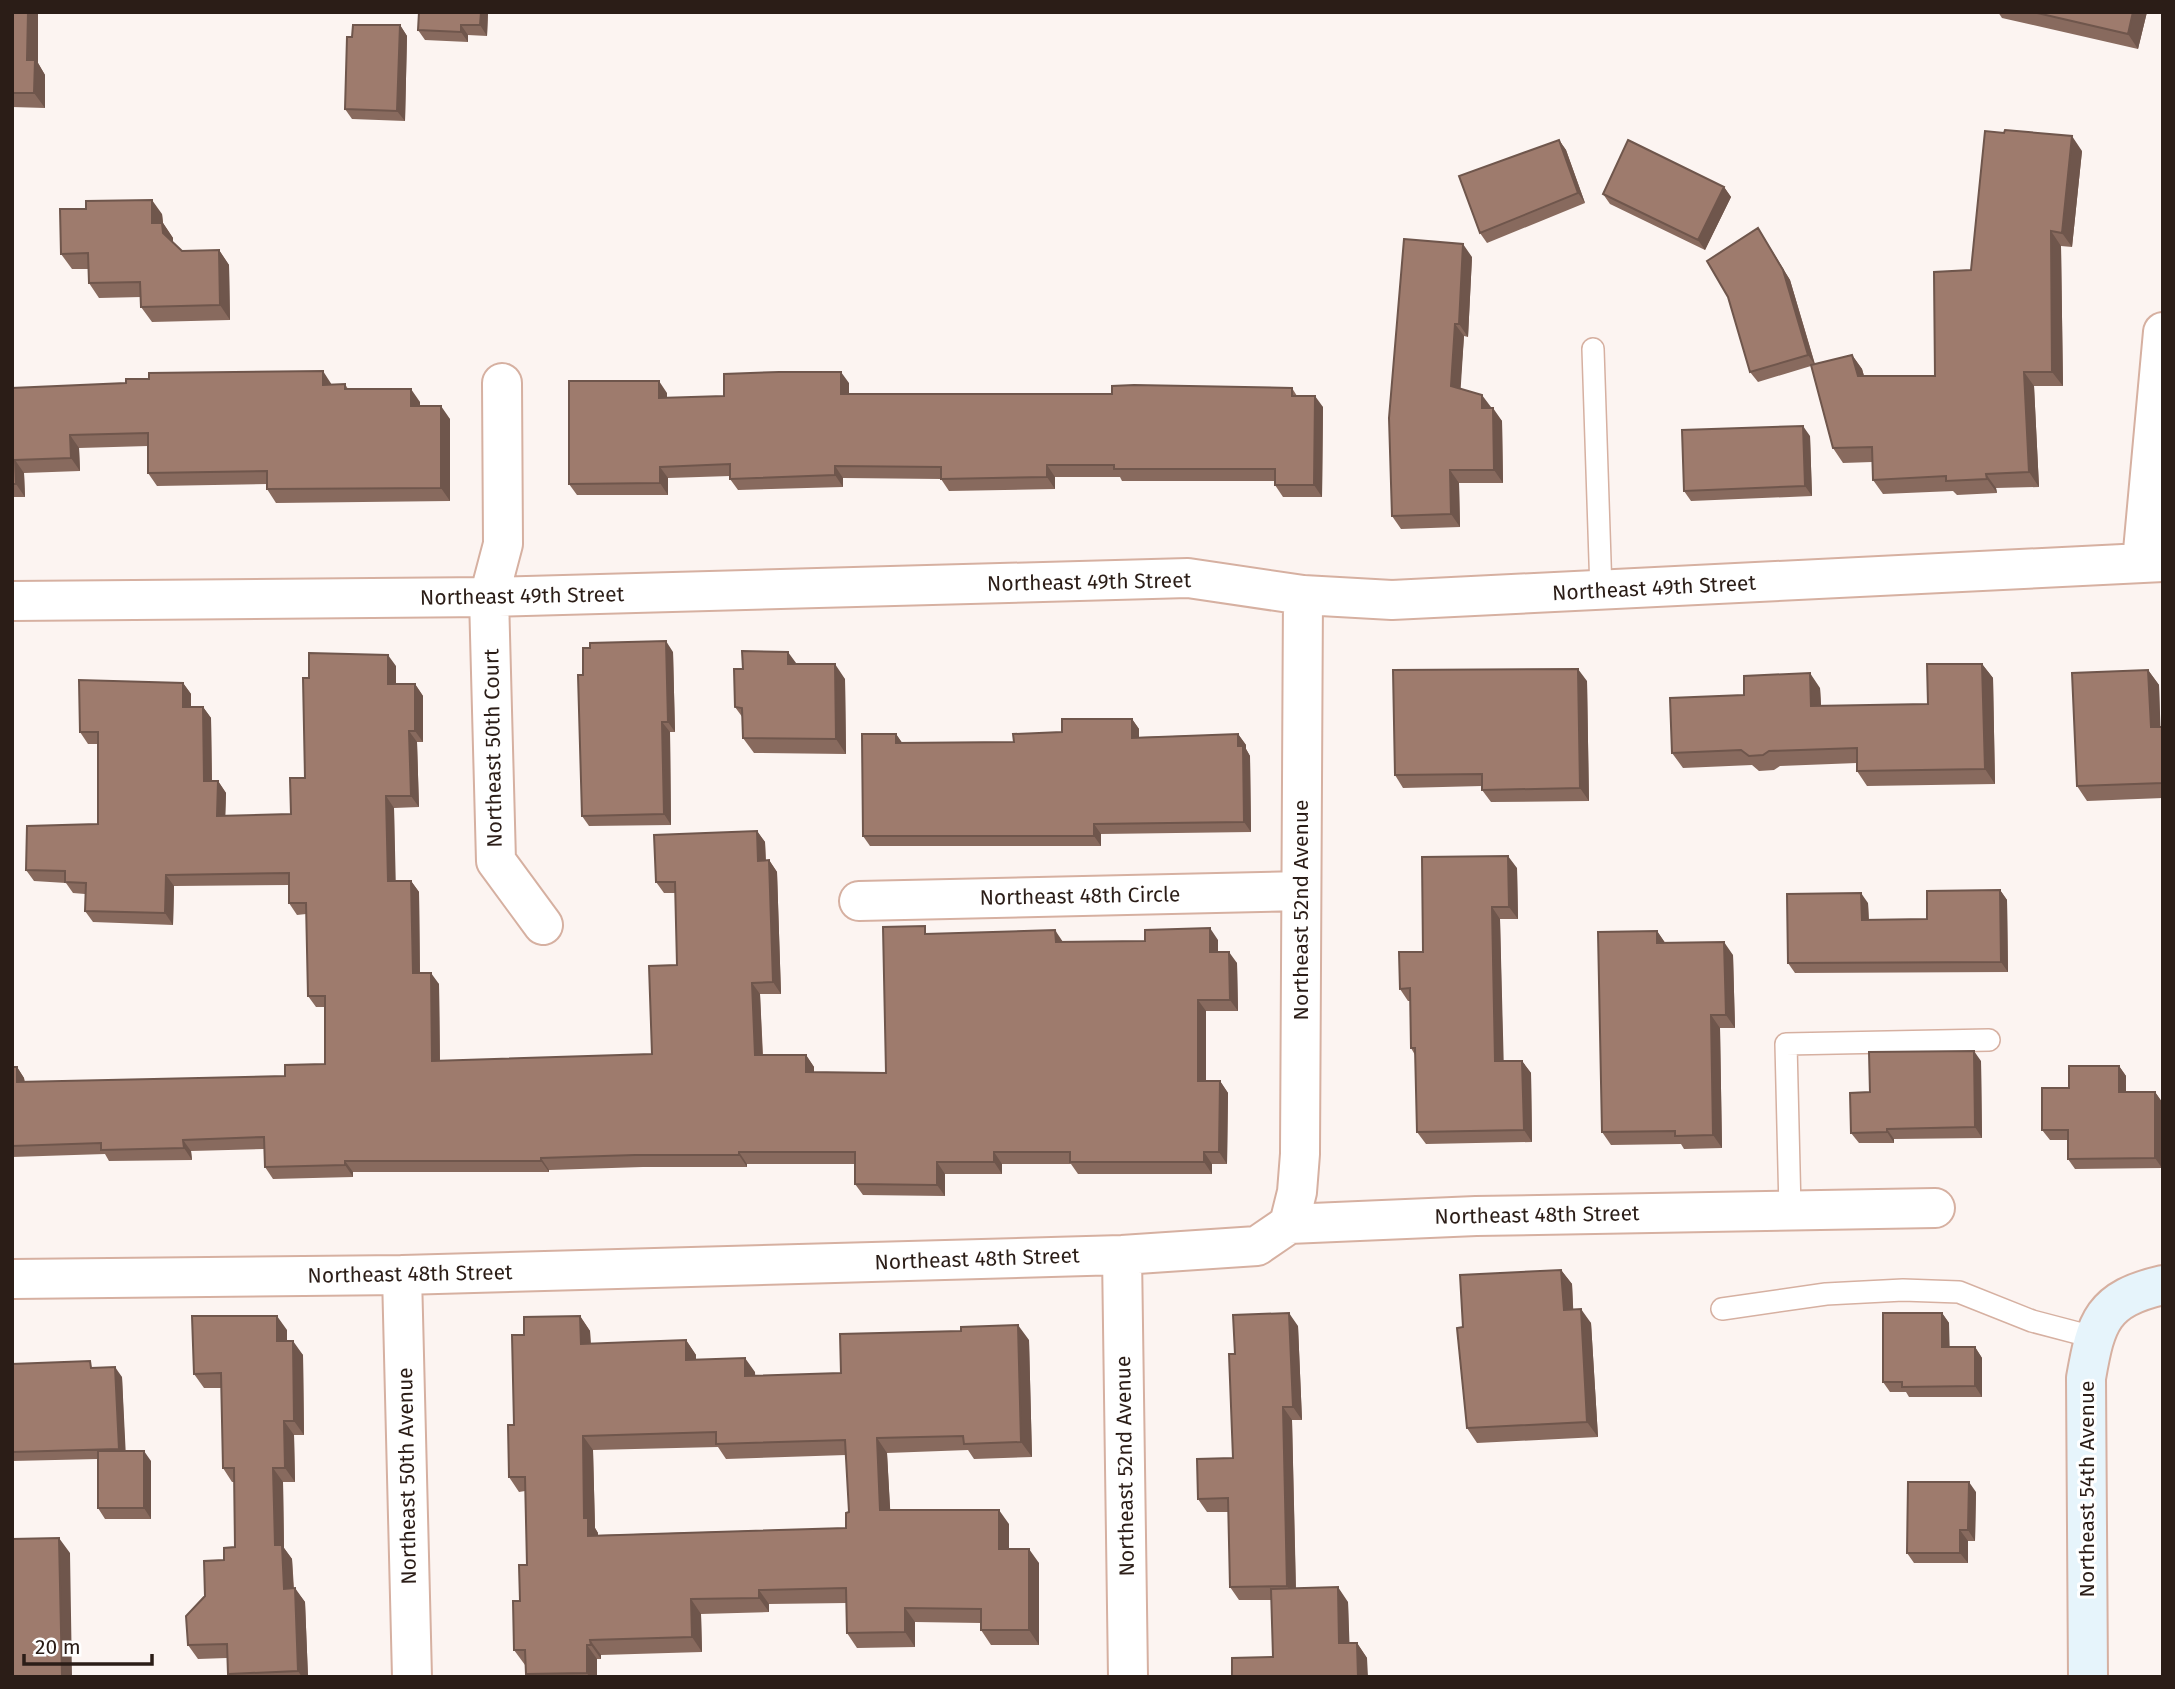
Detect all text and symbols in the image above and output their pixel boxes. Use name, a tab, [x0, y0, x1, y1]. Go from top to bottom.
street label: Northeast 49th Street	[987, 567, 1192, 597]
street label: Northeast 49th Street	[1551, 570, 1757, 606]
street label: Northeast 49th Street	[420, 581, 625, 611]
street label: Northeast 50th Court	[478, 648, 508, 848]
street label: Northeast 52nd Avenue	[1288, 800, 1314, 1020]
street label: Northeast 48th Circle	[979, 881, 1181, 911]
street label: Northeast 48th Street	[1434, 1200, 1640, 1230]
street label: Northeast 48th Street	[874, 1242, 1080, 1276]
street label: Northeast 48th Street	[307, 1259, 513, 1289]
street label: Northeast 52nd Avenue	[1110, 1355, 1140, 1577]
street label: Northeast 50th Avenue	[392, 1367, 422, 1585]
street label: Northeast 54th Avenue	[2074, 1381, 2100, 1597]
scale bar	[24, 1622, 152, 1666]
text: 20 m	[35, 1634, 81, 1660]

